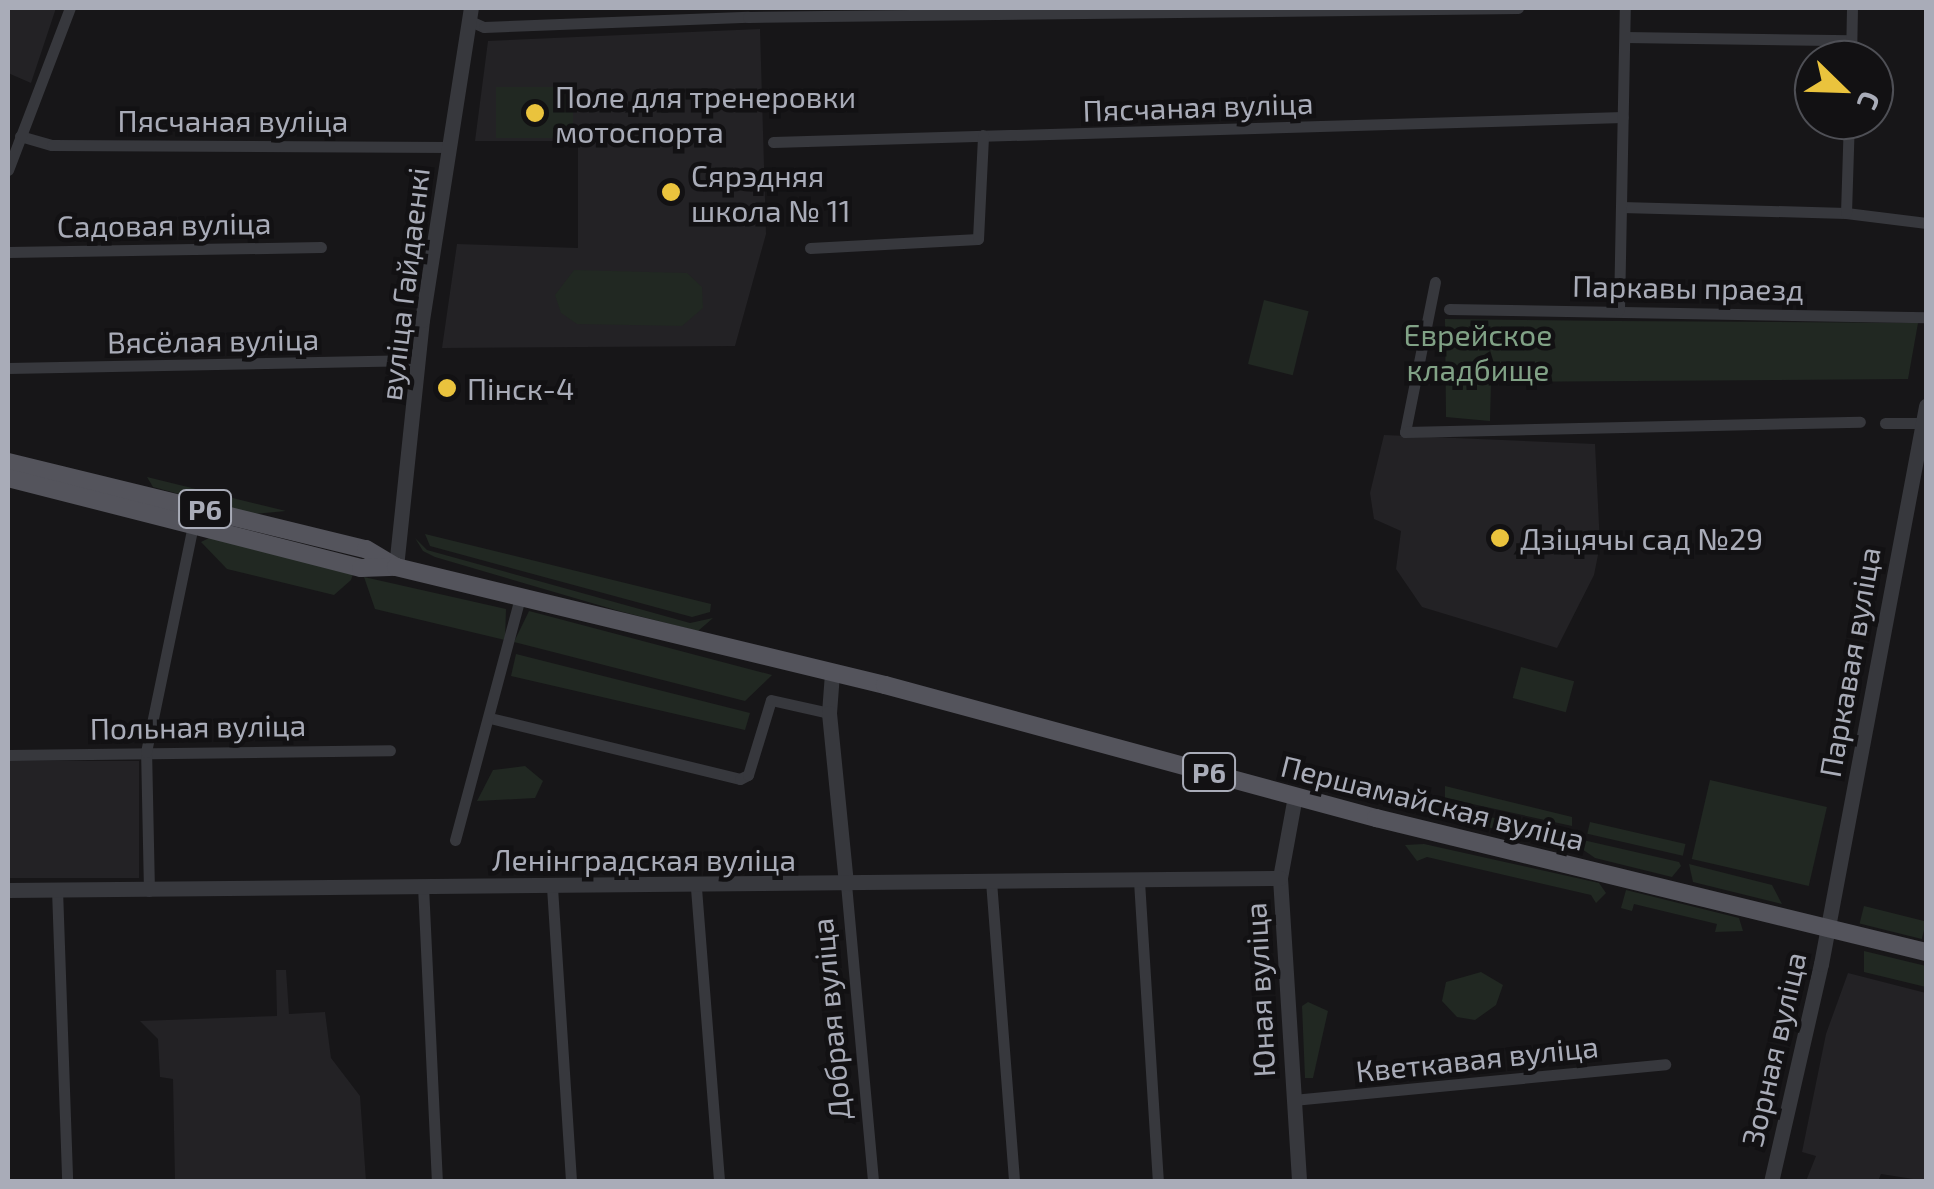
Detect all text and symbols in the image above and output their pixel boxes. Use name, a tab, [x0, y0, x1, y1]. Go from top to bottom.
north arrow	[1794, 40, 1894, 140]
place label: Поле для тренеровки мотоспорта	[555, 78, 856, 148]
street label: Пясчаная вуліца	[1082, 84, 1314, 128]
text: С	[1851, 87, 1889, 115]
street label: Пясчаная вуліца	[118, 102, 348, 138]
marker: Поле для тренеровки мотоспорта	[524, 102, 546, 124]
place label: Сярэдняя школа № 11	[691, 157, 851, 228]
street label: вуліца Гайдаенкі	[372, 165, 436, 403]
marker: Сярэдняя школа № 11	[660, 181, 682, 203]
street label: Садовая вуліца	[56, 204, 272, 244]
street label: Паркавы праезд	[1572, 267, 1804, 307]
park label: Еврейское кладбище	[1404, 316, 1552, 386]
street label: Вясёлая вуліца	[107, 320, 319, 360]
place label: Пінск-4	[467, 370, 575, 406]
marker: Пінск-4	[436, 377, 458, 399]
road number: Р6	[178, 486, 232, 532]
place label: Дзіцячы сад №29	[1520, 520, 1763, 556]
marker: Дзіцячы сад №29	[1489, 527, 1511, 549]
street label: Паркавая вуліца	[1811, 544, 1887, 780]
street label: Польная вуліца	[89, 706, 307, 746]
street label: Першамайская вуліца	[1277, 747, 1589, 857]
road number: Р6	[1182, 749, 1236, 795]
street label: Ленінградская вуліца	[492, 841, 796, 877]
street label: Юная вуліца	[1236, 902, 1282, 1078]
street label: Добрая вуліца	[803, 917, 857, 1121]
street label: Зорная вуліца	[1733, 948, 1813, 1150]
street label: Кветкавая вуліца	[1354, 1027, 1600, 1089]

